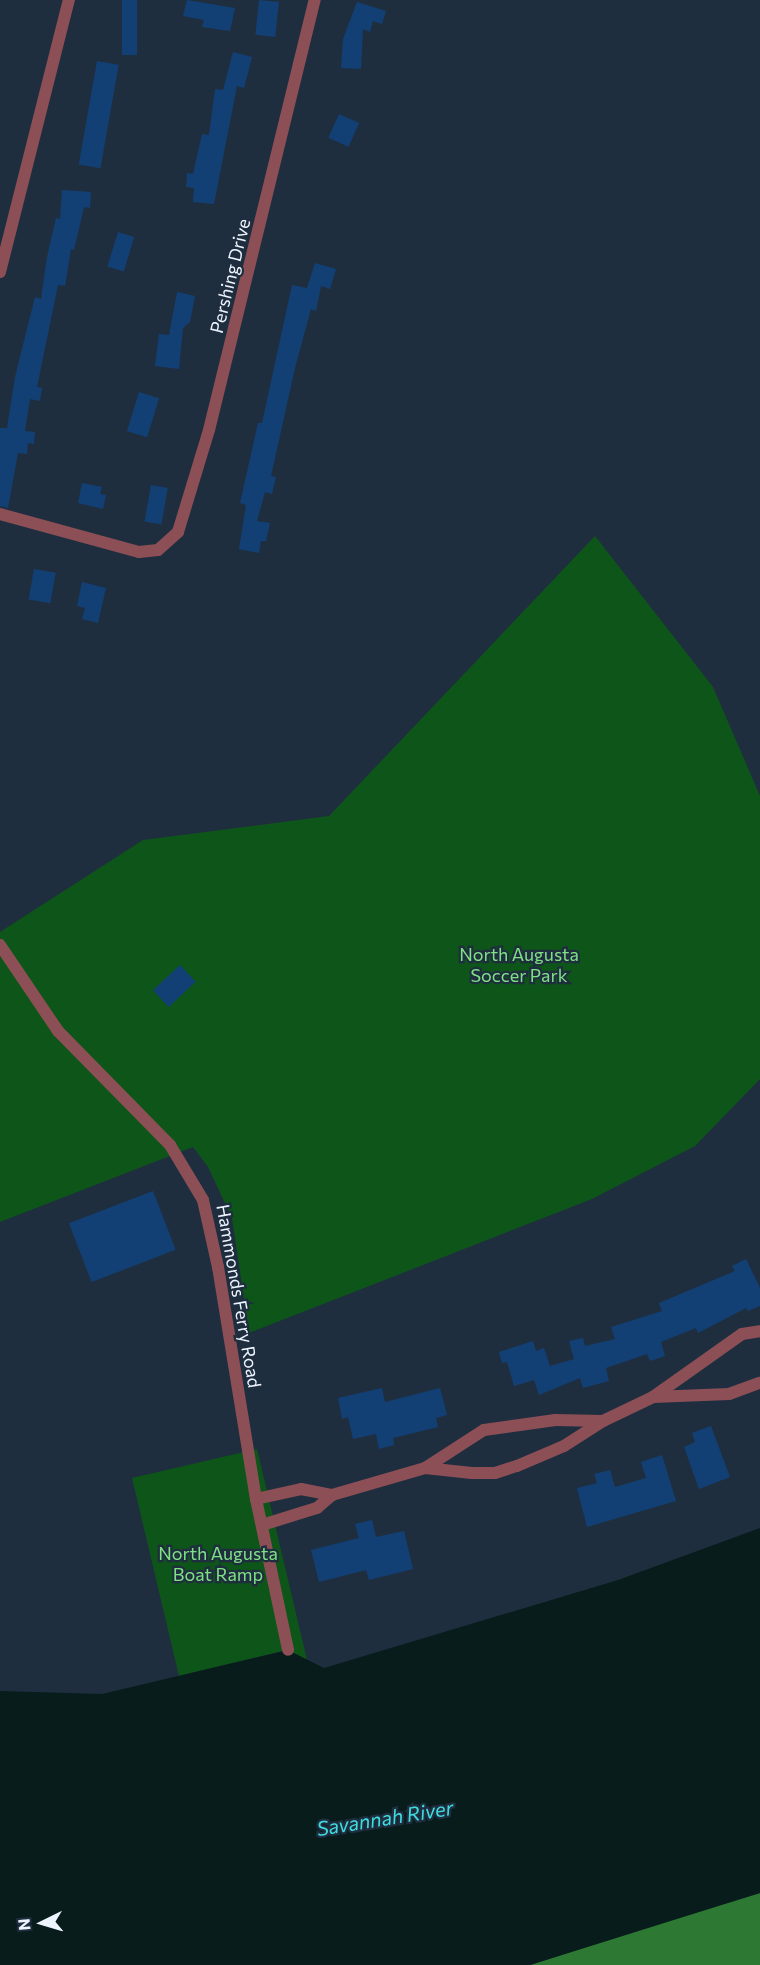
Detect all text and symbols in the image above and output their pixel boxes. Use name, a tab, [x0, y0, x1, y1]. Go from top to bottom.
street label: Pershing Drive	[205, 216, 255, 336]
park label: North Augusta Soccer Park	[459, 944, 579, 986]
street label: Hammonds Ferry Road	[212, 1203, 266, 1389]
park label: North Augusta Boat Ramp	[158, 1543, 278, 1586]
water label: Savannah River	[315, 1795, 455, 1841]
north arrow	[12, 1893, 72, 1953]
text: N	[14, 1918, 34, 1931]

